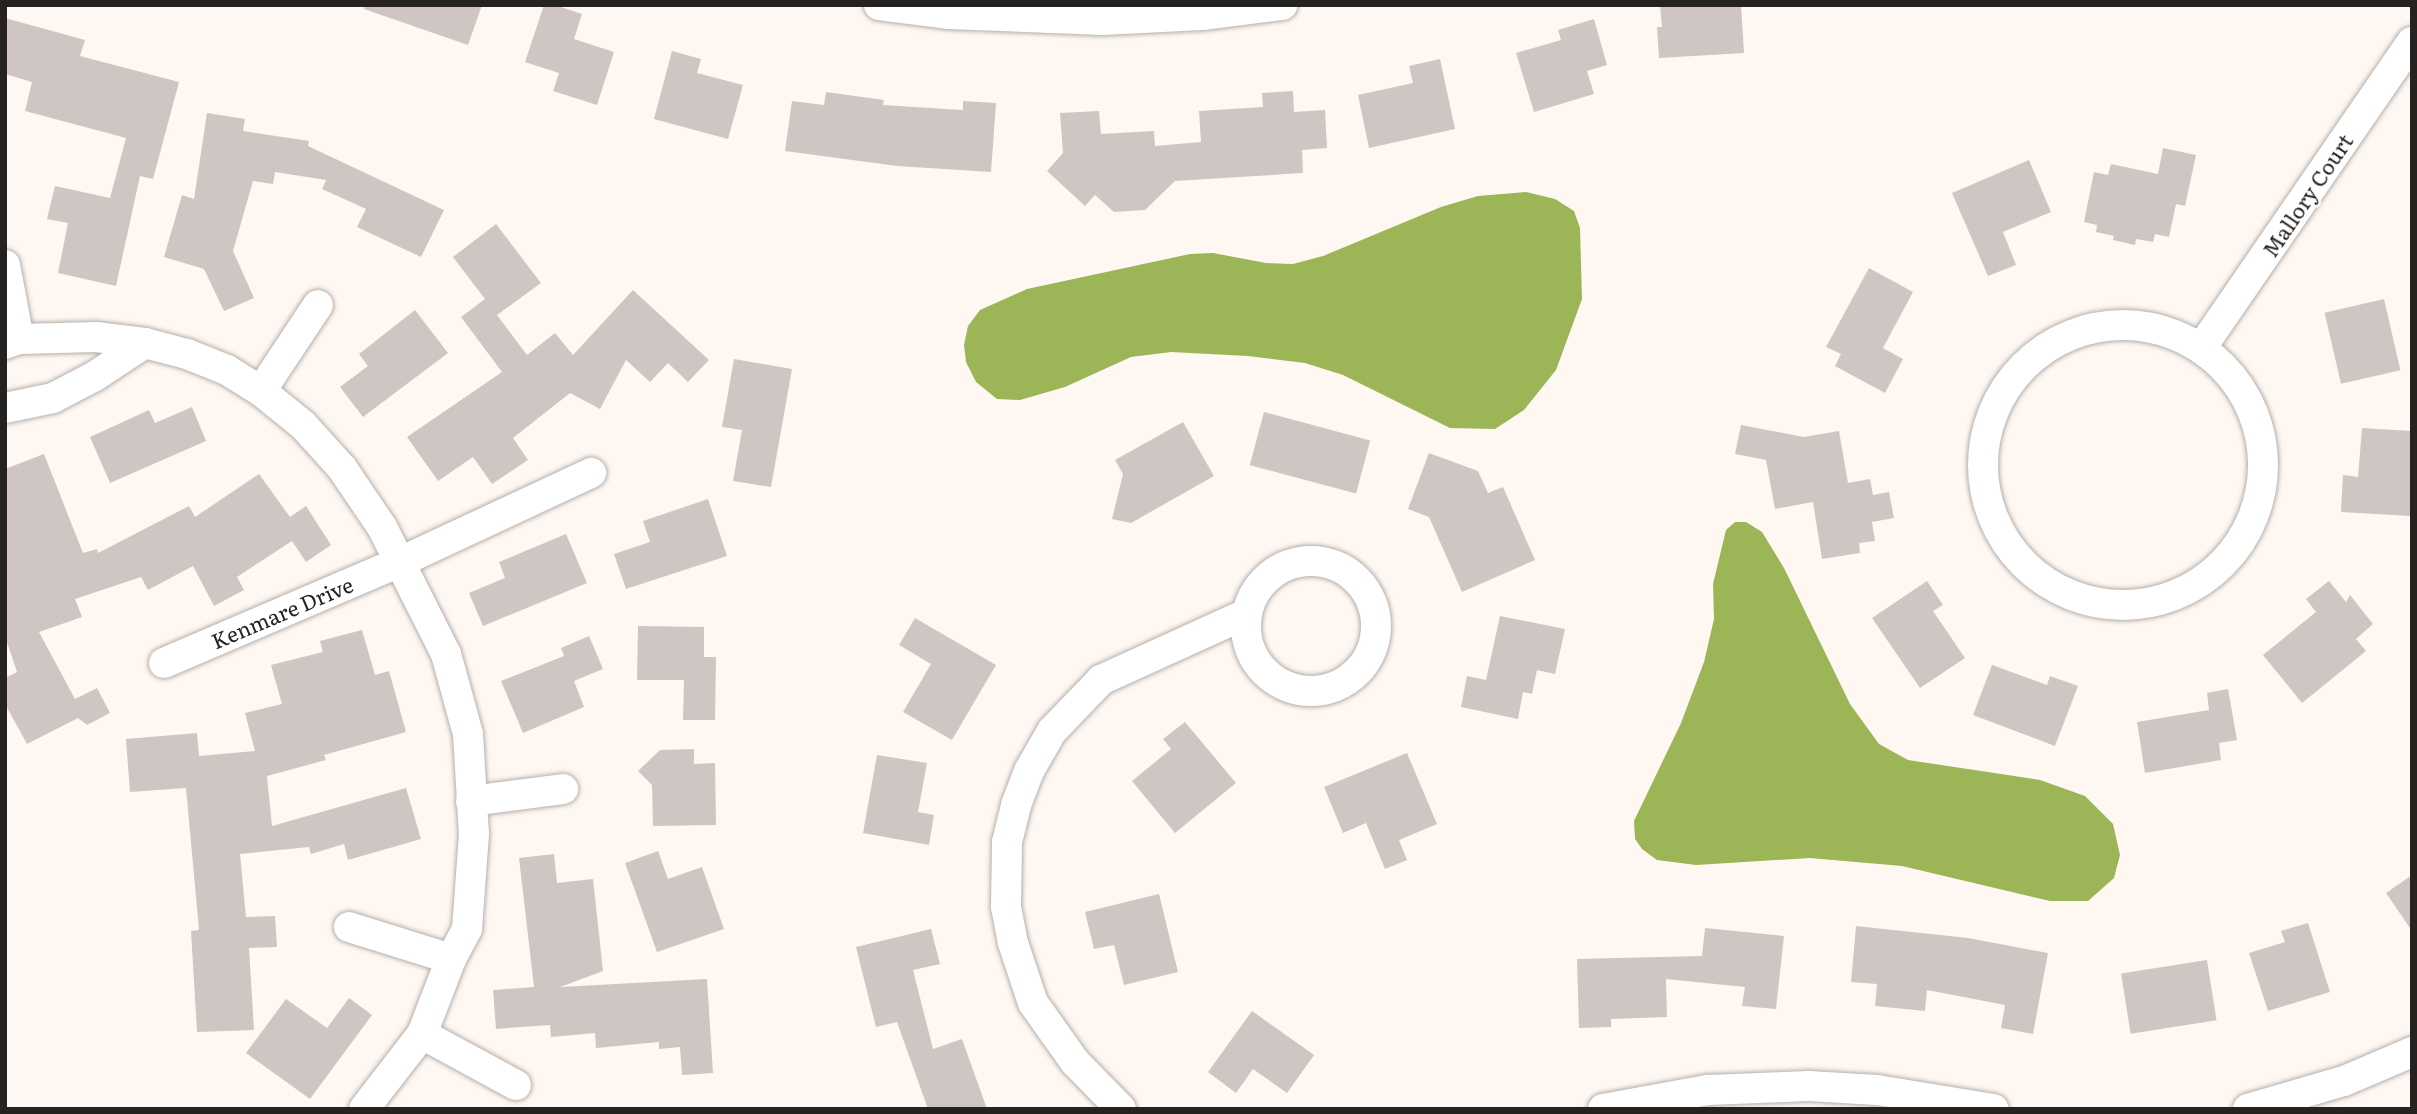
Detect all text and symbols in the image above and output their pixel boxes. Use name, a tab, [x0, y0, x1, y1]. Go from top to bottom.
street label: Mallory Court	[2257, 129, 2357, 261]
street label: Kenmare Drive	[207, 571, 357, 653]

